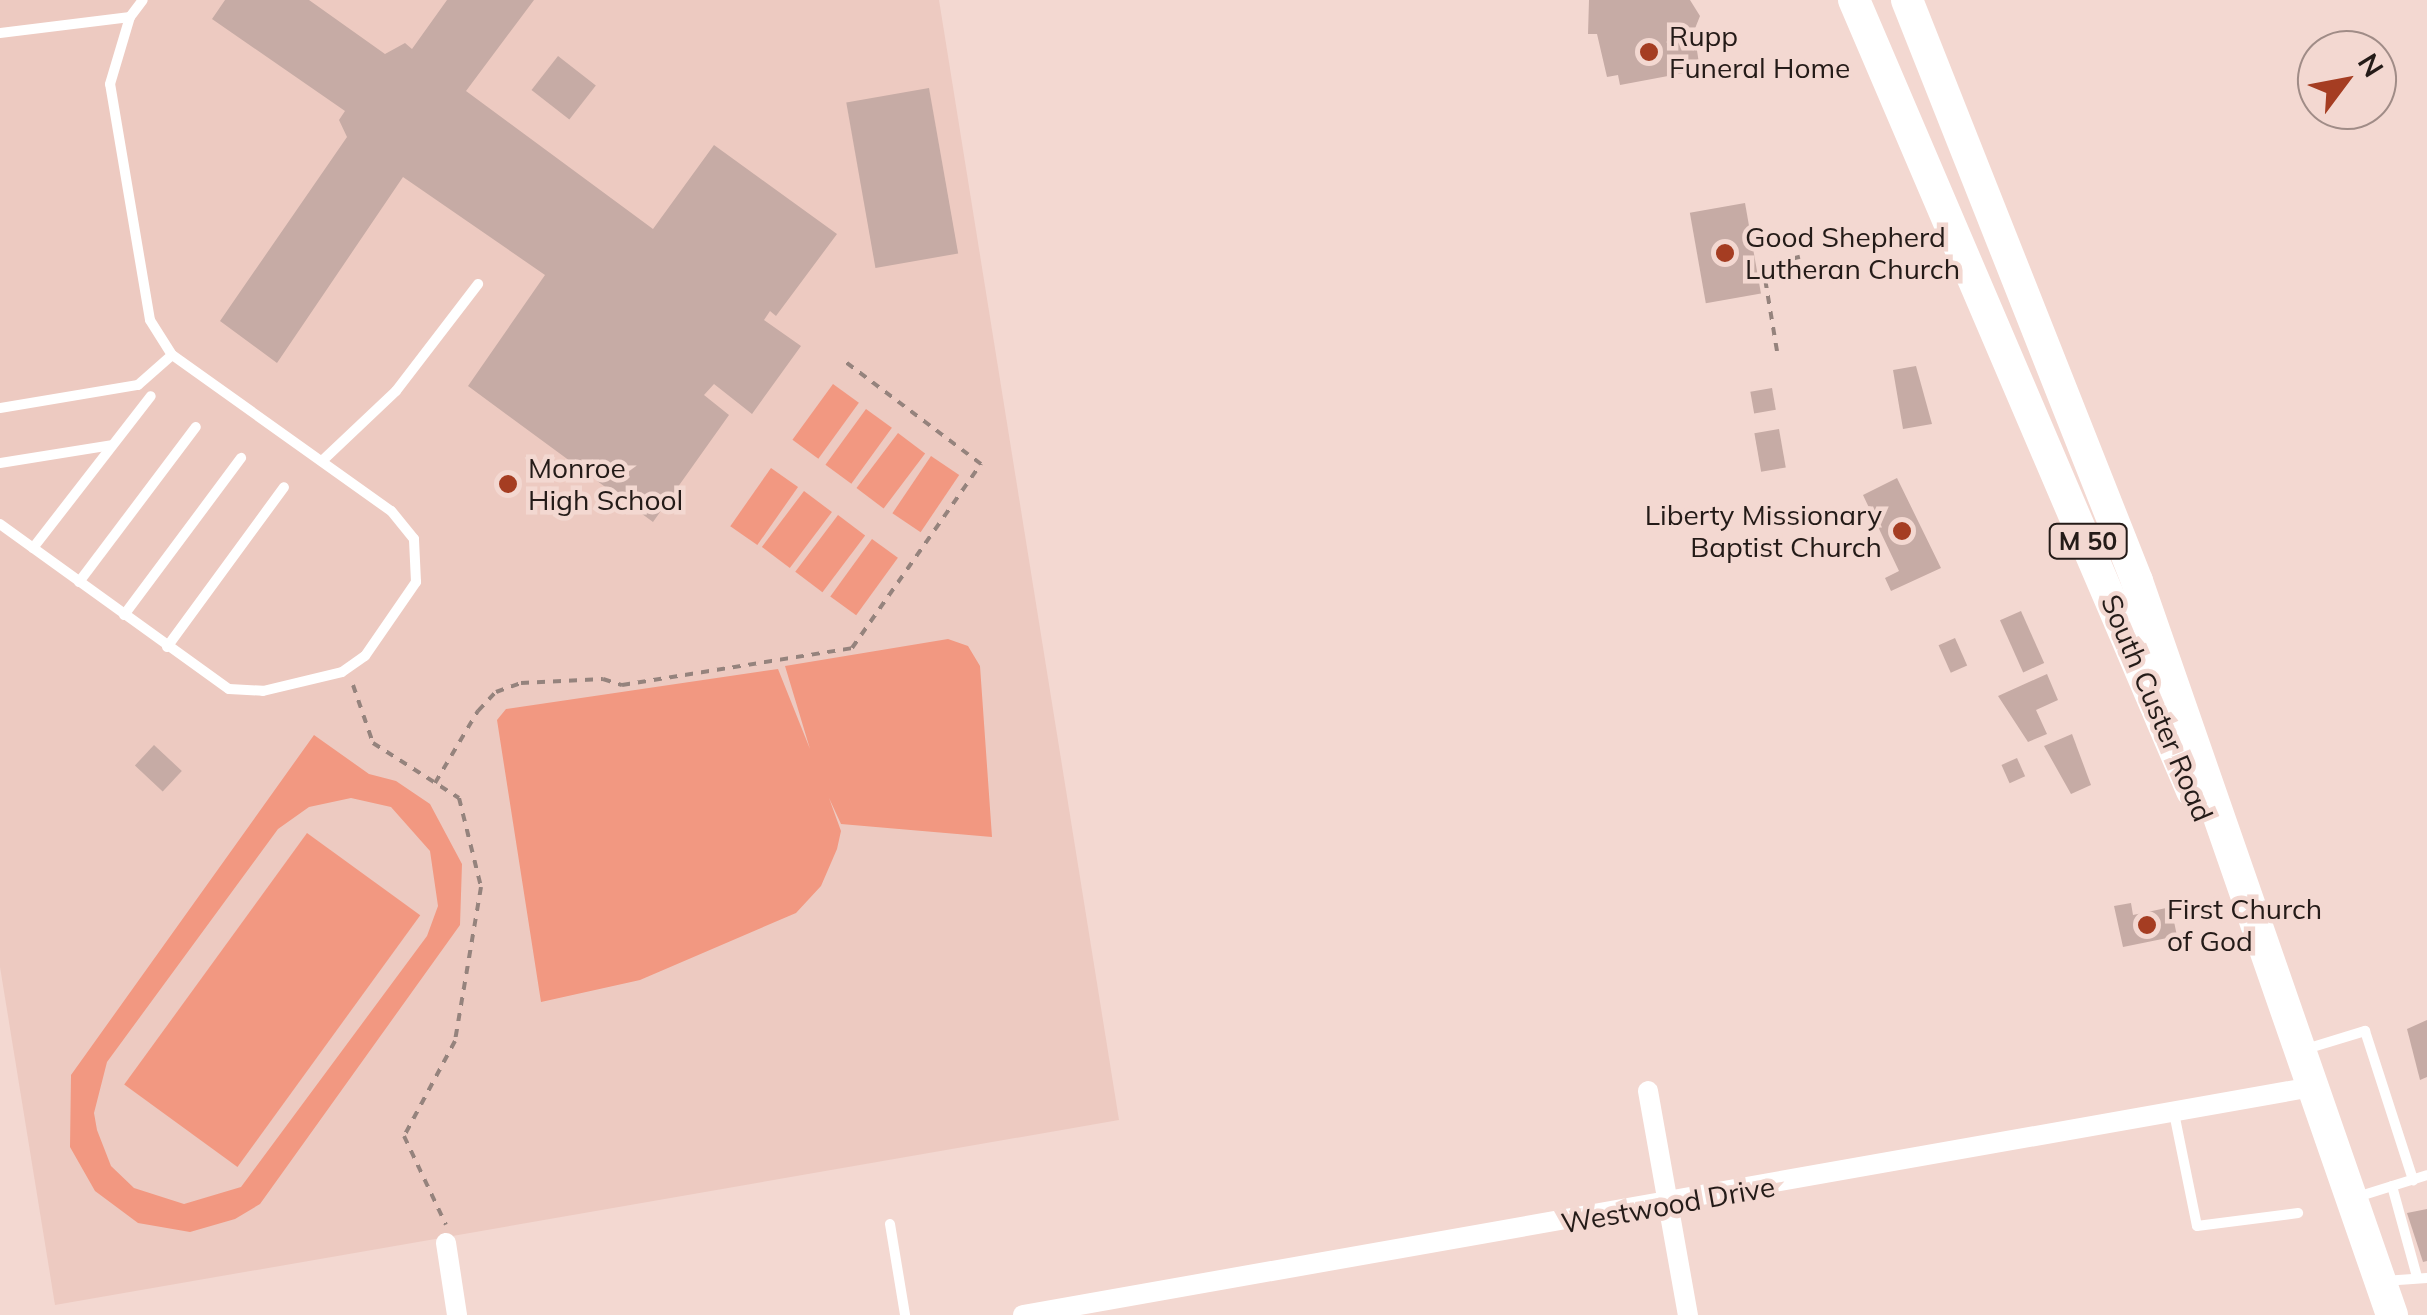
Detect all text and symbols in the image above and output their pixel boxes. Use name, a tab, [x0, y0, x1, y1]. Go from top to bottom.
place label: Rupp Funeral Home	[1669, 19, 1850, 85]
north arrow	[2297, 30, 2397, 130]
marker: Rupp Funeral Home	[1638, 41, 1660, 63]
text: N	[2351, 47, 2392, 83]
place label: Good Shepherd Lutheran Church	[1745, 220, 1960, 286]
marker: Good Shepherd Lutheran Church	[1714, 242, 1736, 264]
place label: Monroe High School	[528, 451, 683, 517]
marker: Monroe High School	[497, 473, 519, 495]
place label: Liberty Missionary Baptist Church	[1645, 498, 1882, 564]
marker: Liberty Missionary Baptist Church	[1891, 520, 1913, 542]
road number: M 50	[2048, 521, 2128, 561]
street label: South Custer Road	[2094, 590, 2220, 826]
place label: First Church of God	[2167, 892, 2322, 958]
marker: First Church of God	[2136, 914, 2158, 936]
street label: Westwood Drive	[1559, 1170, 1777, 1240]

